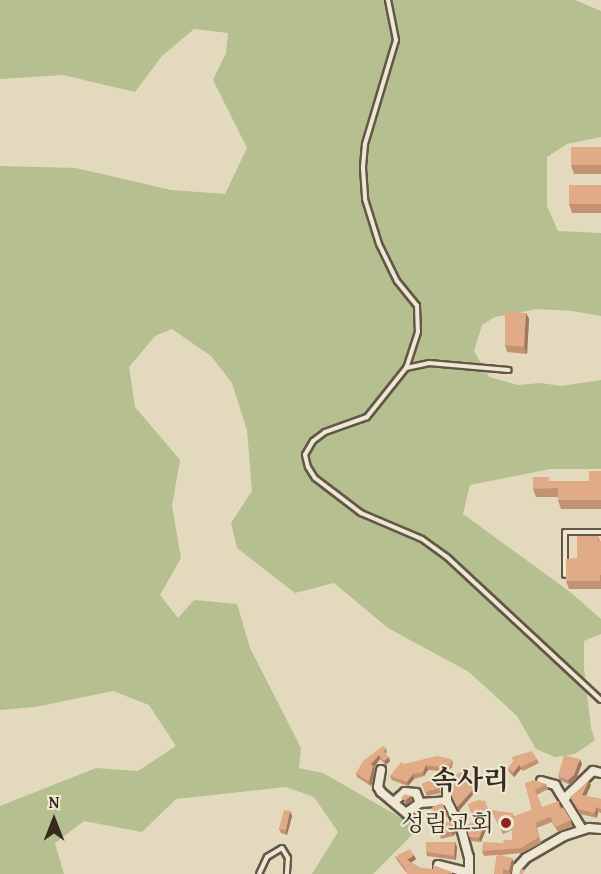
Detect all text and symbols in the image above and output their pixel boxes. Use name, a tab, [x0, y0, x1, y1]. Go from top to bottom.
district label: 속사리	[431, 764, 509, 796]
north arrow	[24, 790, 84, 850]
text: N	[49, 790, 59, 814]
place label: 성림교회	[401, 809, 494, 837]
marker: 성림교회	[499, 816, 513, 830]

